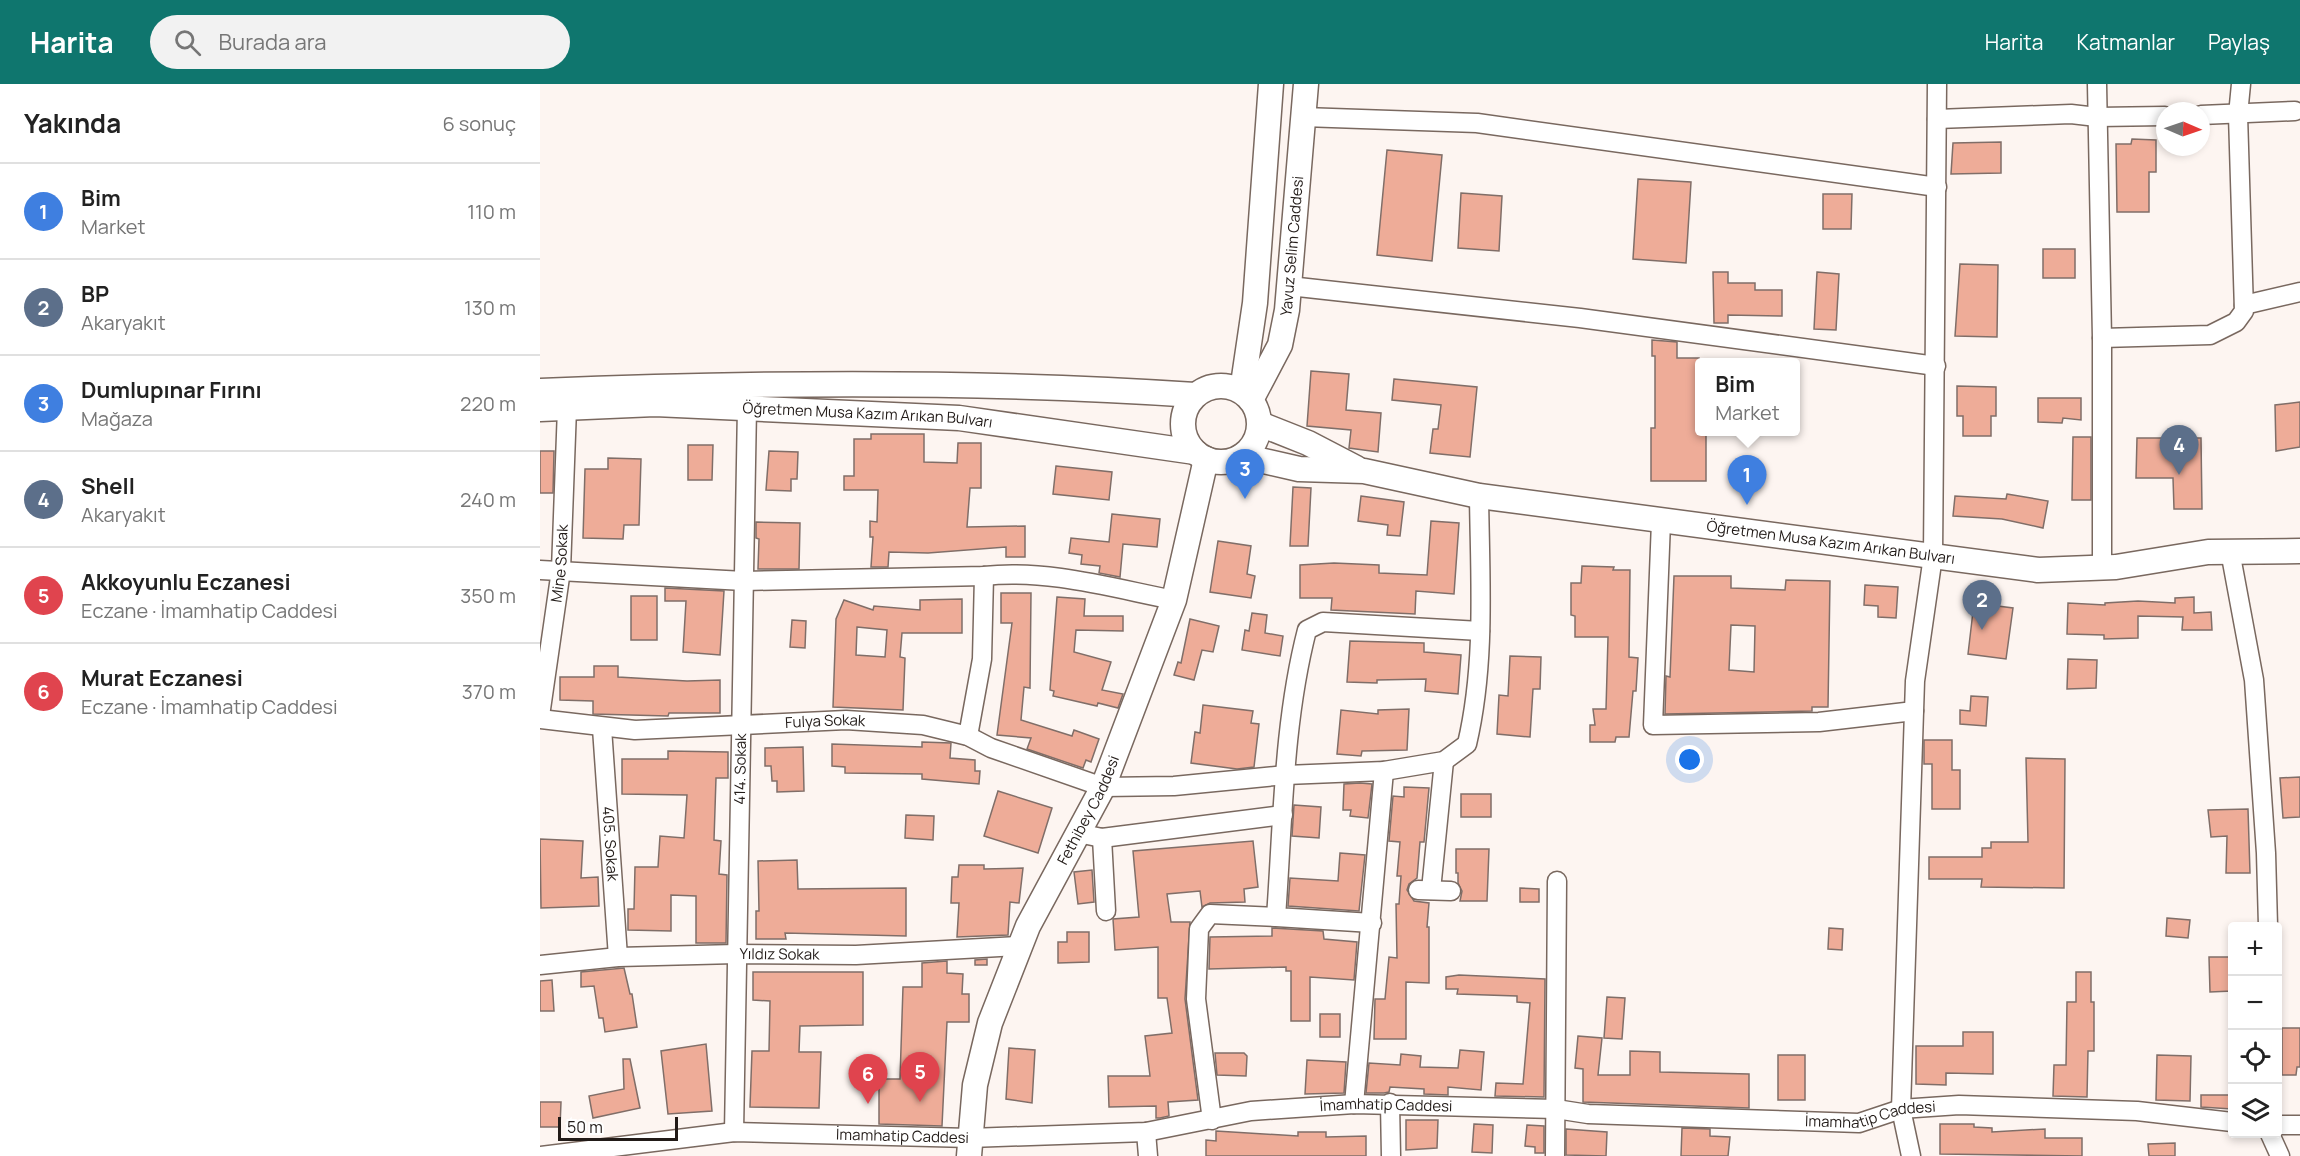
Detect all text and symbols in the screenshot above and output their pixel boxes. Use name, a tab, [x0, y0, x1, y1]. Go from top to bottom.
search box	[150, 15, 570, 69]
text: Harita	[30, 23, 114, 61]
icon: search	[171, 26, 204, 59]
text: Burada ara	[219, 27, 326, 57]
text: Harita	[1985, 28, 2043, 56]
text: Katmanlar	[2076, 28, 2175, 56]
text: Paylaş	[2208, 28, 2270, 56]
north arrow	[2156, 102, 2210, 156]
text: Yakında	[24, 105, 121, 141]
text: 6 sonuç	[442, 110, 516, 137]
street label: Yavuz Selim Caddesi	[1275, 175, 1308, 318]
text: Bim	[81, 183, 121, 213]
text: 1	[39, 198, 48, 225]
text: 110 m	[467, 198, 516, 225]
text: Market	[81, 213, 146, 240]
text: BP	[81, 279, 109, 309]
text: 2	[38, 294, 49, 321]
text: 130 m	[464, 294, 516, 321]
text: Akaryakıt	[81, 309, 166, 336]
popup	[1695, 358, 1800, 436]
text: Bim	[1715, 369, 1755, 399]
text: Dumlupınar Fırını	[81, 375, 262, 405]
text: 3	[38, 390, 49, 417]
text: 220 m	[460, 390, 516, 417]
street label: Öğretmen Musa Kazım Arıkan Bulvarı	[742, 397, 994, 433]
text: Market	[1715, 399, 1780, 426]
text: Mağaza	[81, 405, 153, 432]
pin: 4	[2160, 426, 2198, 475]
pin: 3	[1226, 450, 1264, 499]
pin: 1	[1728, 456, 1766, 505]
text: Shell	[81, 471, 135, 501]
text: 4	[37, 486, 50, 513]
text: 240 m	[460, 486, 516, 513]
text: Akaryakıt	[81, 501, 166, 528]
street label: Öğretmen Musa Kazım Arıkan Bulvarı	[1705, 515, 1956, 569]
street label: Mine Sokak	[545, 524, 573, 604]
text: Akkoyunlu Eczanesi	[81, 567, 291, 597]
pin: 2	[1962, 580, 2002, 630]
text: 5	[38, 582, 49, 609]
text: 350 m	[460, 582, 516, 609]
text: Eczane · İmamhatip Caddesi	[81, 597, 338, 624]
text: Murat Eczanesi	[81, 663, 243, 693]
text: 6	[37, 678, 50, 705]
text: 370 m	[462, 678, 516, 705]
text: Eczane · İmamhatip Caddesi	[81, 693, 338, 720]
street label: Fulya Sokak	[785, 709, 867, 733]
street label: 414. Sokak	[729, 733, 751, 805]
your location	[1675, 745, 1704, 774]
street label: Fethibey Caddesi	[1052, 752, 1124, 868]
street label: 405. Sokak	[598, 806, 624, 882]
map controls	[2228, 922, 2282, 1138]
button: +	[2228, 922, 2282, 976]
street label: Yıldız Sokak	[739, 943, 820, 965]
button: −	[2228, 976, 2282, 1030]
button: locate	[2228, 1030, 2282, 1084]
pin: 5	[900, 1052, 940, 1102]
pin: 6	[848, 1054, 888, 1104]
button: layers	[2228, 1084, 2282, 1138]
street label: İmamhatip Caddesi	[1319, 1093, 1453, 1116]
street label: İmamhatip Caddesi	[1805, 1096, 1936, 1133]
scale bar	[558, 1114, 678, 1142]
text: 50 m	[567, 1116, 603, 1138]
street label: İmamhatip Caddesi	[836, 1124, 969, 1148]

